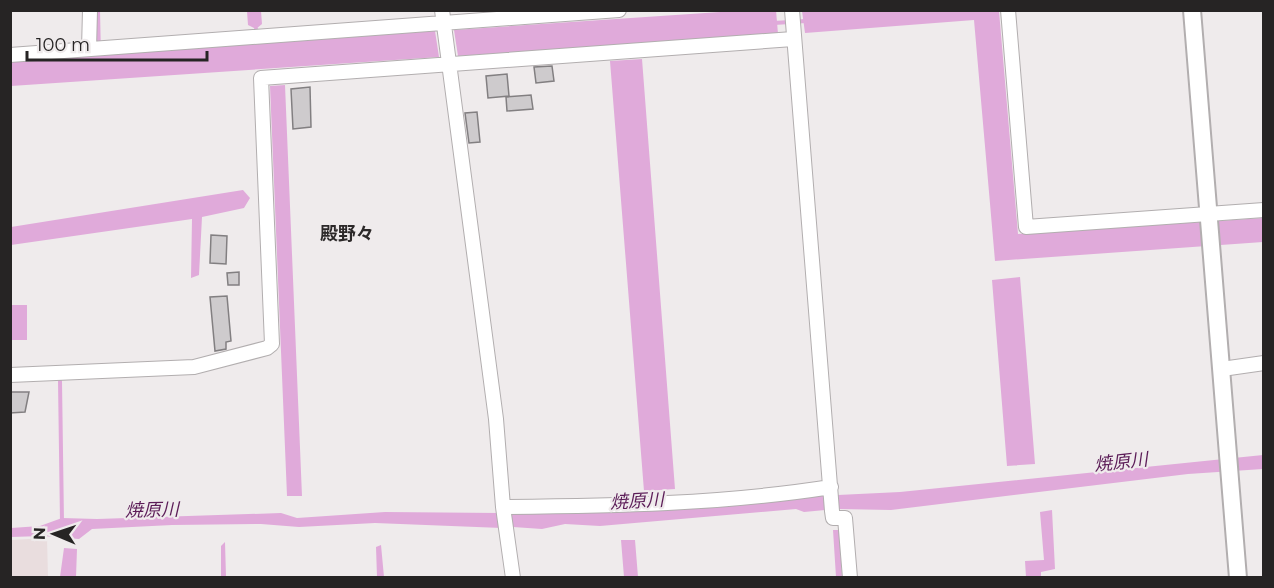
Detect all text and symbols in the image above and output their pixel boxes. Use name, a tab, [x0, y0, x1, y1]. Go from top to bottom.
scale bar	[27, 24, 207, 62]
text: 100 m	[36, 34, 90, 56]
district label: 殿野々	[320, 223, 374, 245]
water label: 焼原川	[1093, 448, 1151, 476]
water label: 焼原川	[609, 488, 667, 513]
water label: 焼原川	[125, 498, 181, 521]
north arrow	[24, 504, 84, 564]
text: N	[30, 527, 49, 540]

